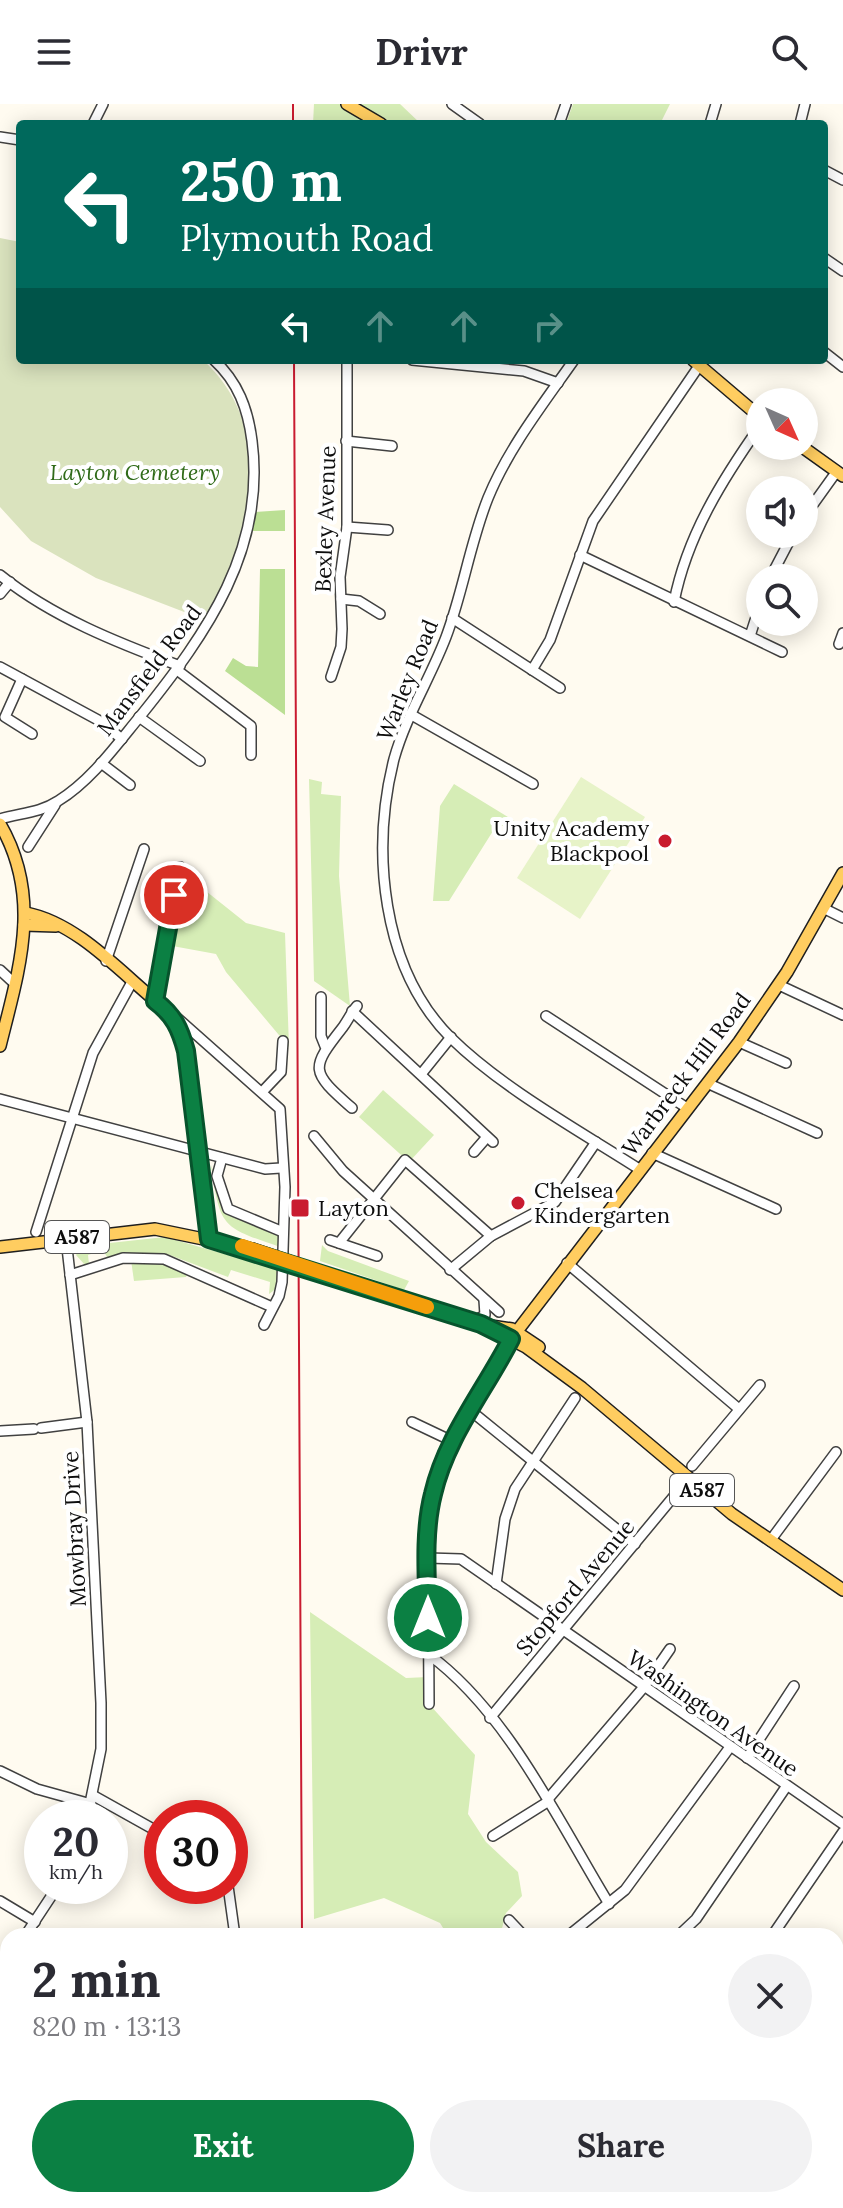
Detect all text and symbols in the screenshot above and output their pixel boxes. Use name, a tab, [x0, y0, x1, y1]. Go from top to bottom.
text: Drivr	[375, 29, 468, 75]
icon: menu	[32, 30, 76, 74]
icon: search	[767, 30, 811, 74]
text: 250 m	[180, 145, 342, 216]
icon: left	[48, 152, 152, 256]
text: Plymouth Road	[180, 215, 433, 261]
icon: left	[274, 304, 318, 348]
icon: ahead	[358, 304, 402, 348]
icon: ahead	[442, 304, 486, 348]
icon: right	[526, 304, 570, 348]
north arrow	[746, 388, 818, 460]
map controls	[746, 388, 818, 636]
street label: Bexley Avenue	[308, 445, 342, 593]
park label: Layton Cemetery	[50, 458, 220, 486]
button: sound	[746, 476, 818, 548]
button: search	[746, 564, 818, 636]
street label: Mansfield Road	[91, 599, 207, 741]
street label: Warley Road	[370, 615, 444, 745]
place label: Unity Academy Blackpool	[494, 814, 649, 867]
marker: Unity Academy Blackpool	[656, 832, 674, 850]
pin	[140, 861, 208, 929]
icon: arrive	[152, 873, 196, 917]
street label: Warbreck Hill Road	[616, 987, 756, 1161]
place label: Chelsea Kindergarten	[534, 1176, 670, 1229]
place label: Layton	[318, 1194, 389, 1222]
marker: Chelsea Kindergarten	[509, 1194, 527, 1212]
marker: Layton	[289, 1197, 311, 1219]
road number: A587	[45, 1221, 109, 1253]
street label: Mowbray Drive	[56, 1450, 92, 1608]
road number: A587	[670, 1474, 734, 1506]
street label: Stopford Avenue	[510, 1513, 640, 1661]
position arrow	[386, 1576, 470, 1660]
street label: Washington Avenue	[622, 1643, 804, 1783]
speed limit sign: 30	[144, 1800, 248, 1904]
text: 20	[53, 1816, 99, 1867]
text: km/h	[49, 1859, 103, 1884]
text: 2 min	[32, 1949, 161, 2010]
button: close	[728, 1954, 812, 2038]
text: 820 m · 13:13	[32, 2010, 181, 2043]
button: Exit	[32, 2100, 414, 2192]
button: Share	[430, 2100, 812, 2192]

